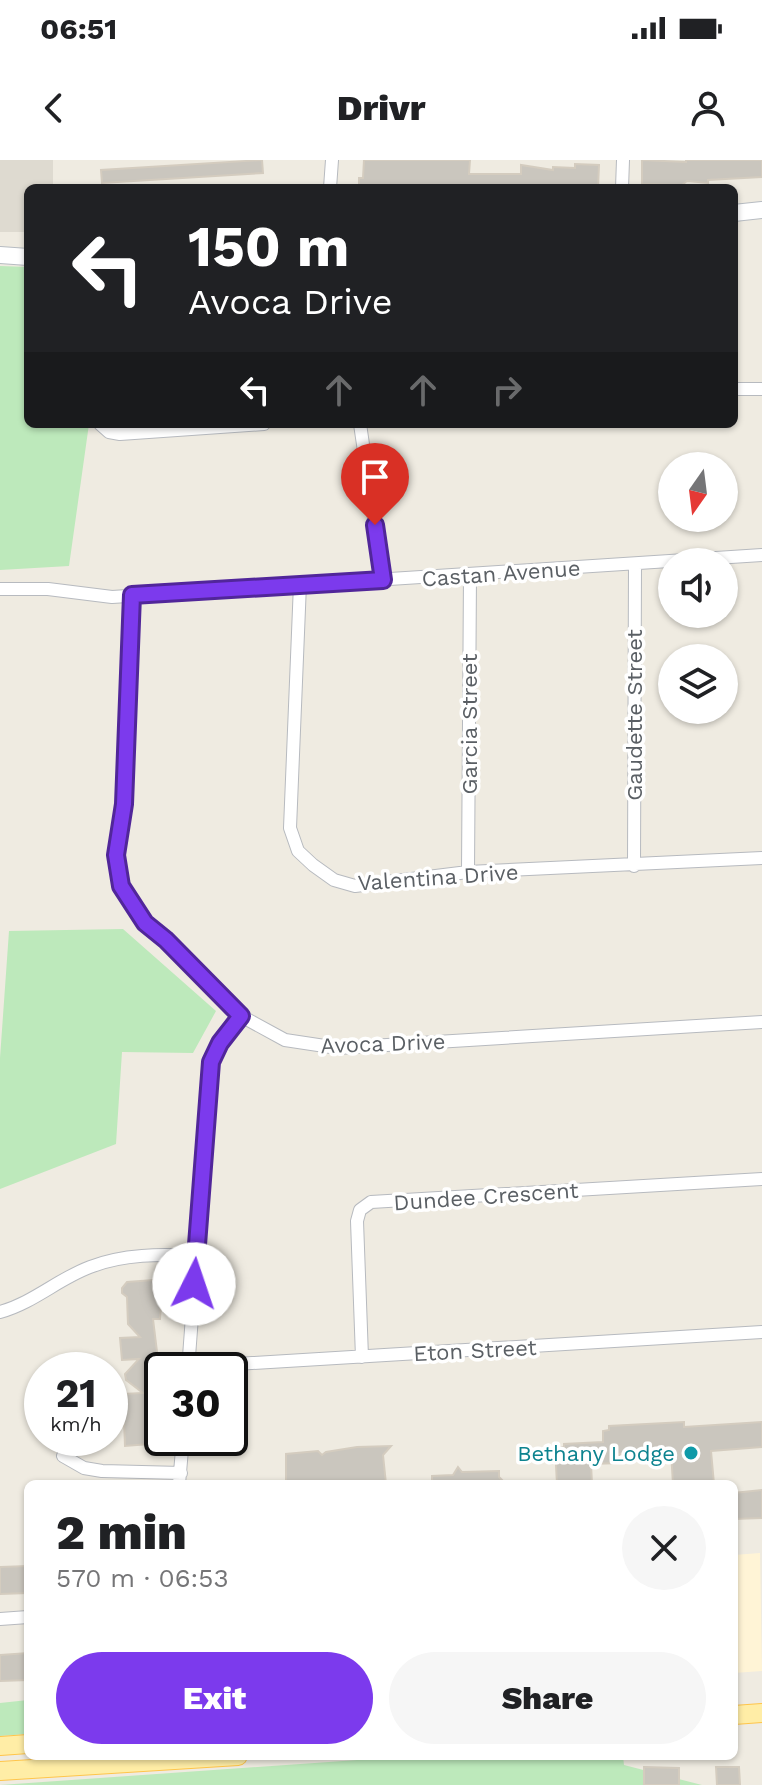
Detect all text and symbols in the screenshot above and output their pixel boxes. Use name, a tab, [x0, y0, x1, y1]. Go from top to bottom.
text: 06:51	[40, 11, 117, 46]
icon: back	[32, 86, 76, 130]
icon: person	[686, 86, 730, 130]
text: Drivr	[337, 87, 425, 129]
text: 150 m	[188, 214, 350, 280]
icon: left	[56, 216, 160, 320]
text: Avoca Drive	[188, 281, 392, 323]
icon: left	[233, 368, 277, 412]
icon: ahead	[317, 368, 361, 412]
icon: ahead	[401, 368, 445, 412]
icon: right	[485, 368, 529, 412]
pin	[341, 443, 409, 525]
north arrow	[658, 452, 738, 532]
map controls	[658, 452, 738, 724]
icon: arrive	[353, 455, 397, 499]
button: sound	[658, 548, 738, 628]
street label: Castan Avenue	[421, 555, 581, 592]
street label: Gaudette Street	[622, 629, 647, 801]
button: layers	[658, 644, 738, 724]
street label: Garcia Street	[457, 654, 482, 794]
street label: Valentina Drive	[357, 859, 519, 896]
street label: Avoca Drive	[320, 1029, 446, 1058]
street label: Dundee Crescent	[393, 1178, 579, 1215]
position arrow	[152, 1242, 236, 1326]
street label: Eton Street	[413, 1335, 537, 1366]
speed limit sign: 30	[144, 1352, 248, 1456]
text: 21	[55, 1370, 97, 1417]
text: km/h	[50, 1412, 102, 1436]
place label: Bethany Lodge	[517, 1441, 675, 1466]
marker: Bethany Lodge	[682, 1444, 700, 1462]
text: 2 min	[56, 1504, 187, 1561]
button: close	[622, 1506, 706, 1590]
text: 570 m · 06:53	[56, 1563, 229, 1593]
button: Exit	[56, 1652, 373, 1744]
button: Share	[389, 1652, 706, 1744]

